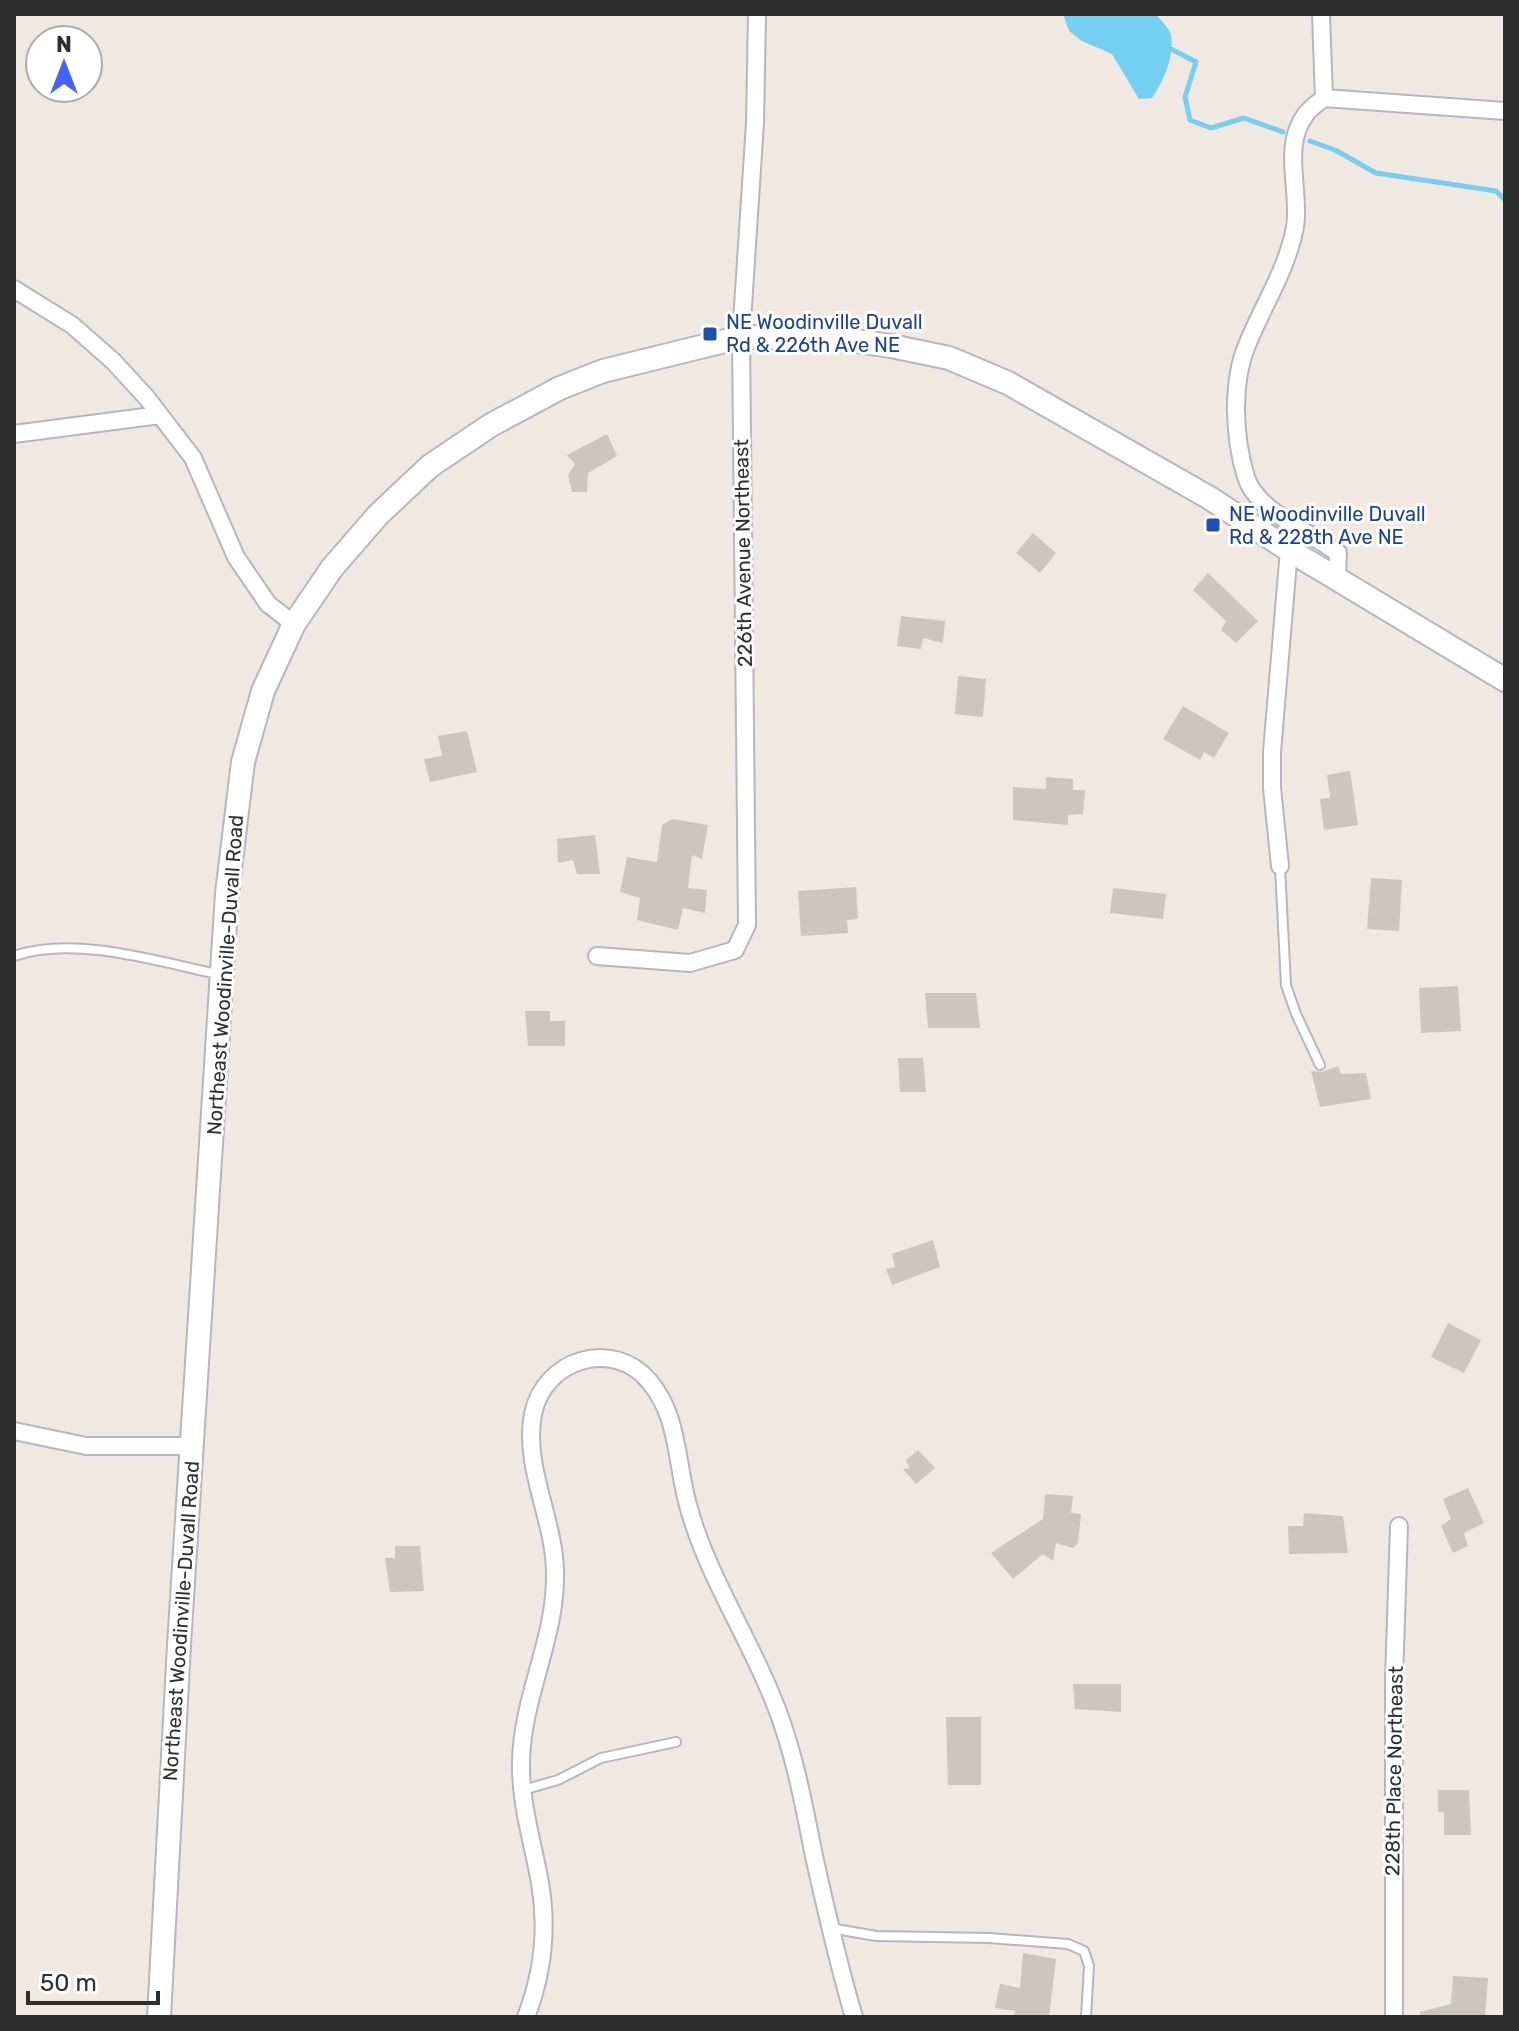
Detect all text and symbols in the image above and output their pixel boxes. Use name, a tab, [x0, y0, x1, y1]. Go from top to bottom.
north arrow	[24, 24, 104, 104]
text: N	[56, 31, 72, 58]
place label: NE Woodinville Duvall Rd & 226th Ave NE	[726, 310, 923, 357]
marker: NE Woodinville Duvall Rd & 226th Ave NE	[701, 325, 719, 343]
street label: 226th Avenue Northeast	[729, 439, 757, 667]
place label: NE Woodinville Duvall Rd & 228th Ave NE	[1229, 502, 1426, 549]
marker: NE Woodinville Duvall Rd & 228th Ave NE	[1204, 516, 1222, 534]
street label: Northeast Woodinville-Duvall Road	[202, 814, 248, 1136]
street label: Northeast Woodinville-Duvall Road	[158, 1460, 204, 1782]
street label: 228th Place Northeast	[1380, 1666, 1408, 1876]
scale bar	[28, 1955, 158, 2005]
text: 50 m	[40, 1969, 97, 1997]

